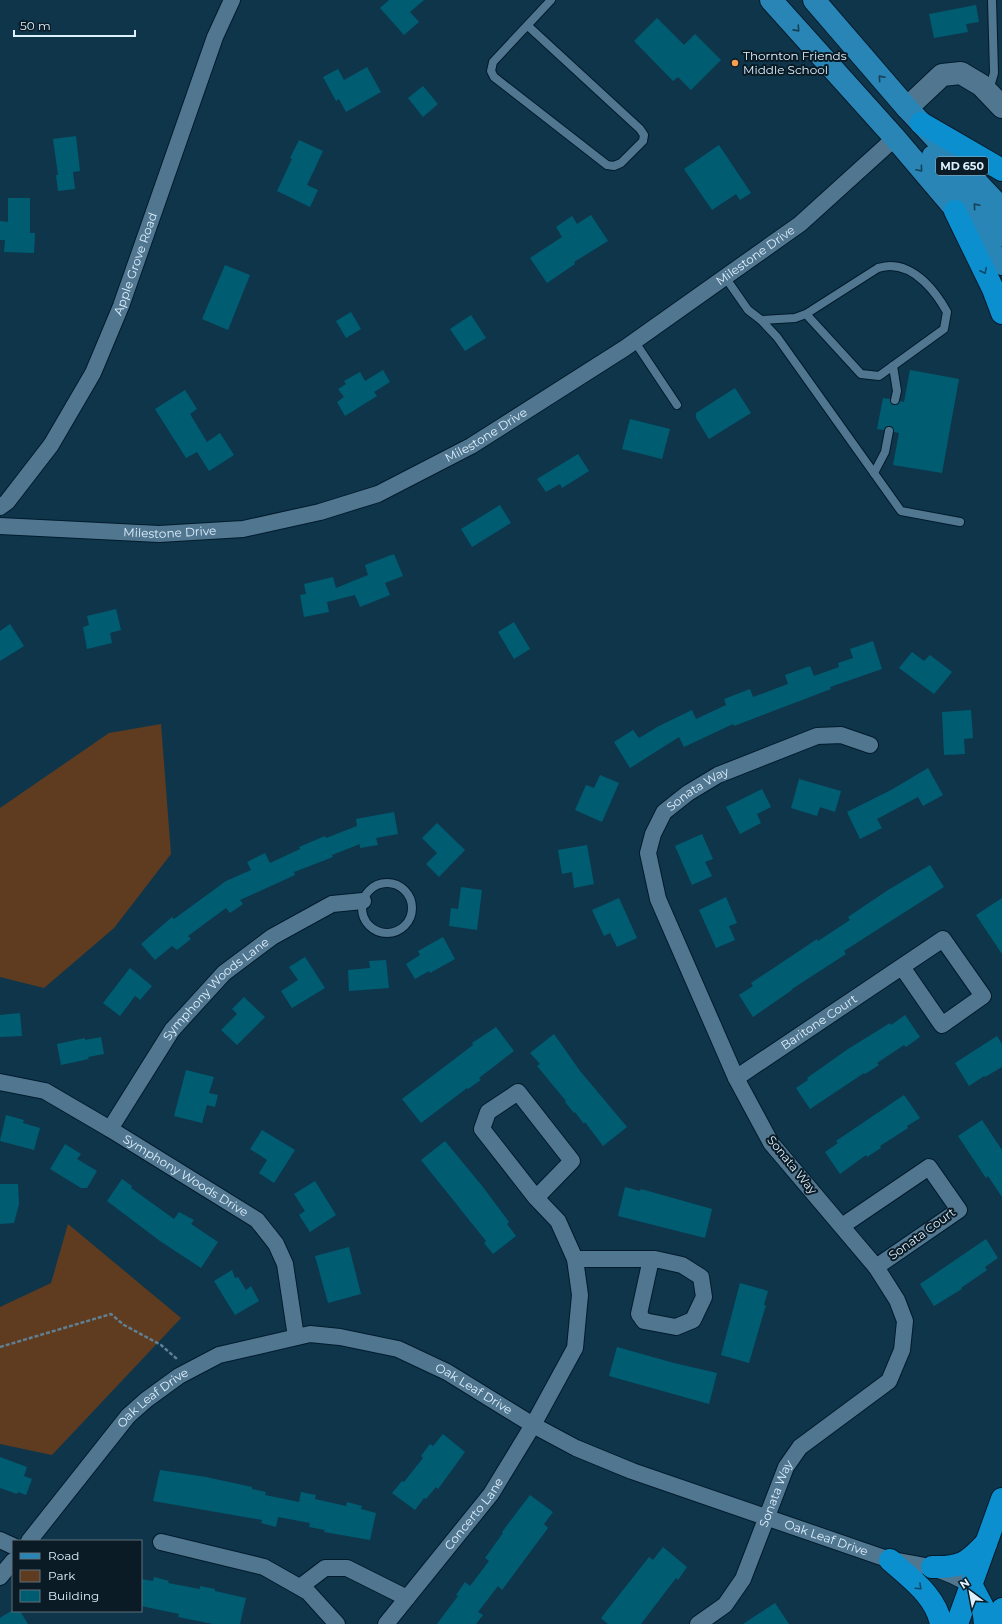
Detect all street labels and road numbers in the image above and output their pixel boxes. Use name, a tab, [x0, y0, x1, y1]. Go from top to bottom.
road number: MD 650	[936, 157, 988, 175]
street label: Apple Grove Road	[110, 210, 160, 318]
street label: Milestone Drive	[713, 222, 798, 288]
street label: Milestone Drive	[442, 404, 530, 465]
street label: Milestone Drive	[123, 523, 217, 541]
street label: Sonata Way	[663, 763, 731, 814]
street label: Symphony Woods Lane	[159, 934, 272, 1043]
street label: Baritone Court	[778, 991, 860, 1053]
street label: Symphony Woods Drive	[120, 1131, 251, 1220]
street label: Sonata Way	[764, 1132, 821, 1197]
street label: Sonata Court	[885, 1204, 958, 1263]
street label: Oak Leaf Drive	[433, 1360, 515, 1417]
street label: Oak Leaf Drive	[114, 1365, 191, 1431]
street label: Sonata Way	[756, 1456, 796, 1529]
street label: Concerto Lane	[441, 1475, 506, 1553]
street label: Oak Leaf Drive	[782, 1516, 870, 1559]

